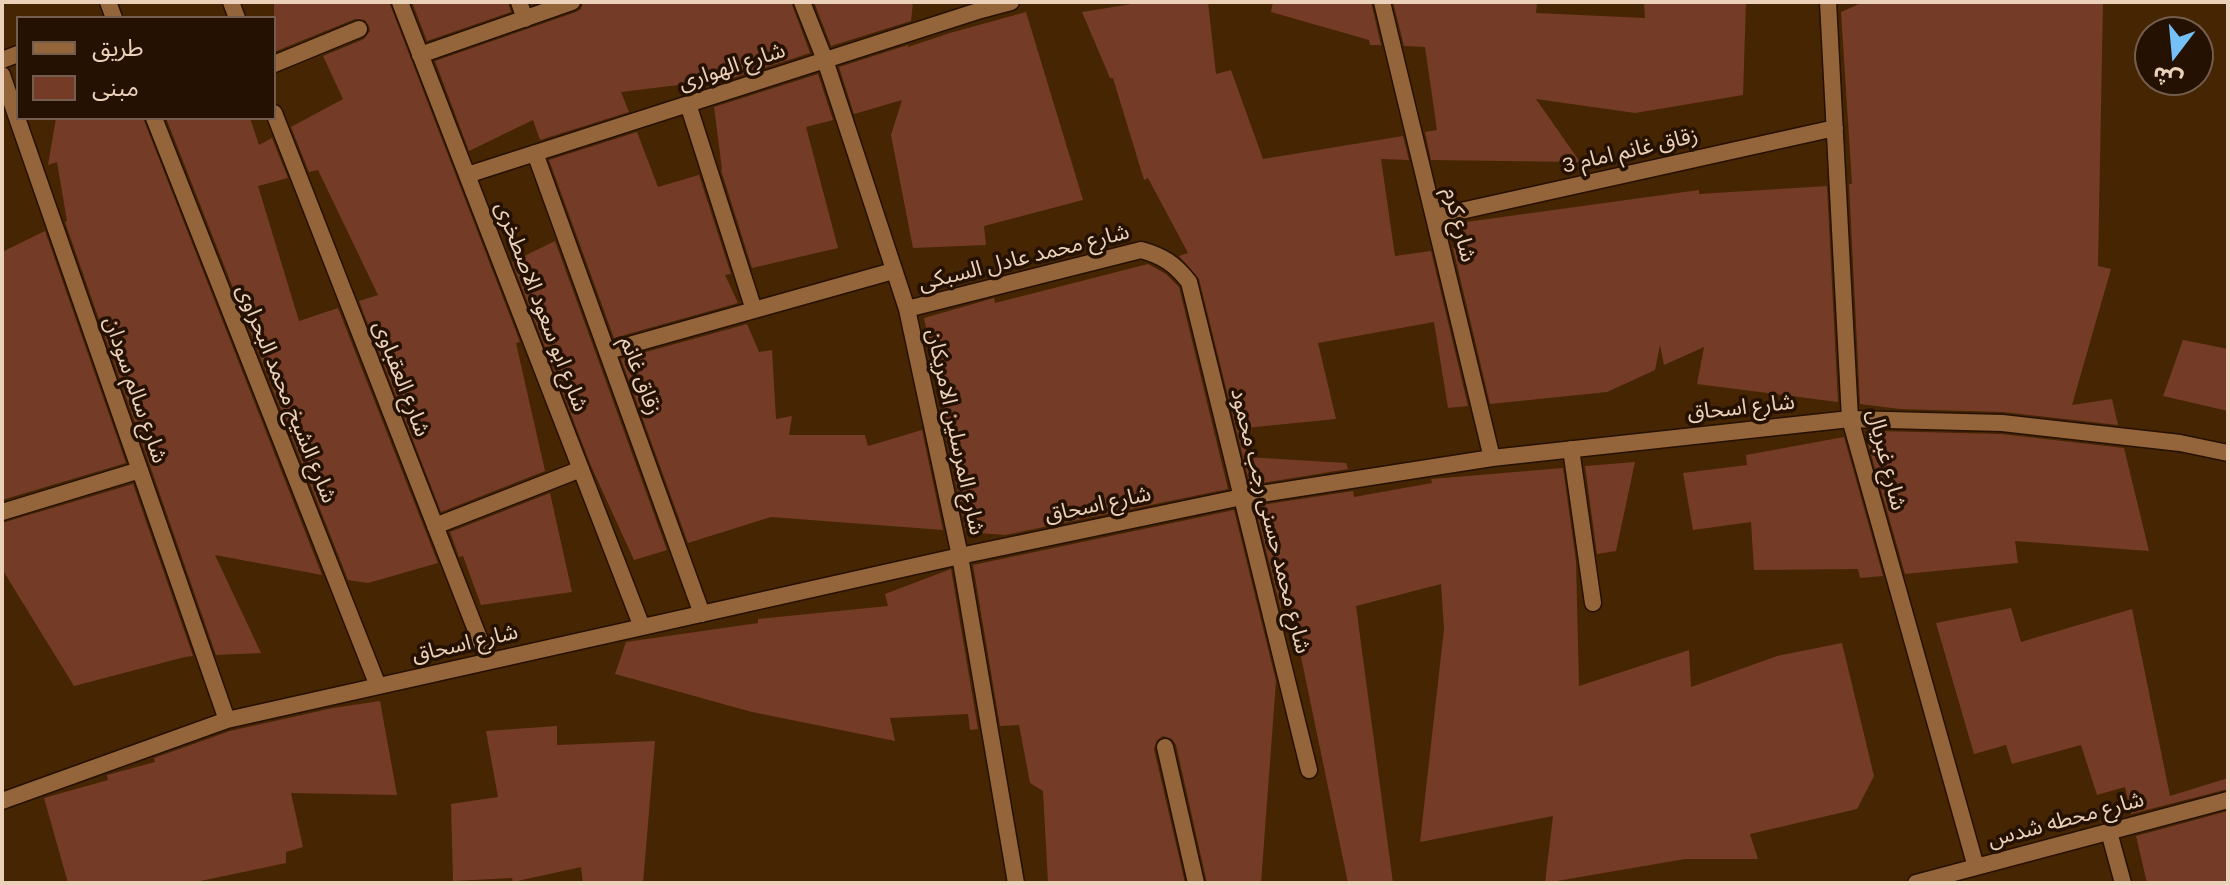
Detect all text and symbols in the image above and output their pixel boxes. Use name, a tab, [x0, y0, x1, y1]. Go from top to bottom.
legend	[16, 16, 276, 120]
north arrow	[2134, 16, 2214, 96]
text: طريق	[92, 34, 144, 62]
street label: شارع الهوارى	[675, 37, 789, 97]
text: ش	[2150, 60, 2186, 94]
text: مبنى	[92, 74, 139, 102]
street label: زقاق غانم امام 3	[1559, 123, 1701, 179]
street label: شارع كرم	[1437, 185, 1481, 265]
street label: شارع ابو سعود الاصطخرى	[489, 198, 593, 416]
street label: شارع محمد عادل السبكى	[916, 219, 1132, 297]
street label: شارع الشيخ محمد البحراوى	[230, 281, 342, 507]
street label: شارع سالم سودان	[98, 313, 172, 467]
street label: شارع العقباوى	[367, 317, 435, 441]
street label: شارع المرسلين الامريكان	[920, 327, 990, 537]
street label: زقاق غانم	[614, 333, 666, 419]
street label: شارع محمد حسنى رجب محمود	[1224, 386, 1316, 656]
street label: شارع اسحاق	[1686, 389, 1796, 427]
street label: شارع غبريال	[1861, 407, 1911, 513]
street label: شارع اسحاق	[1042, 481, 1154, 529]
street label: شارع اسحاق	[409, 619, 521, 669]
street label: شارع محطه شدس	[1985, 786, 2147, 854]

